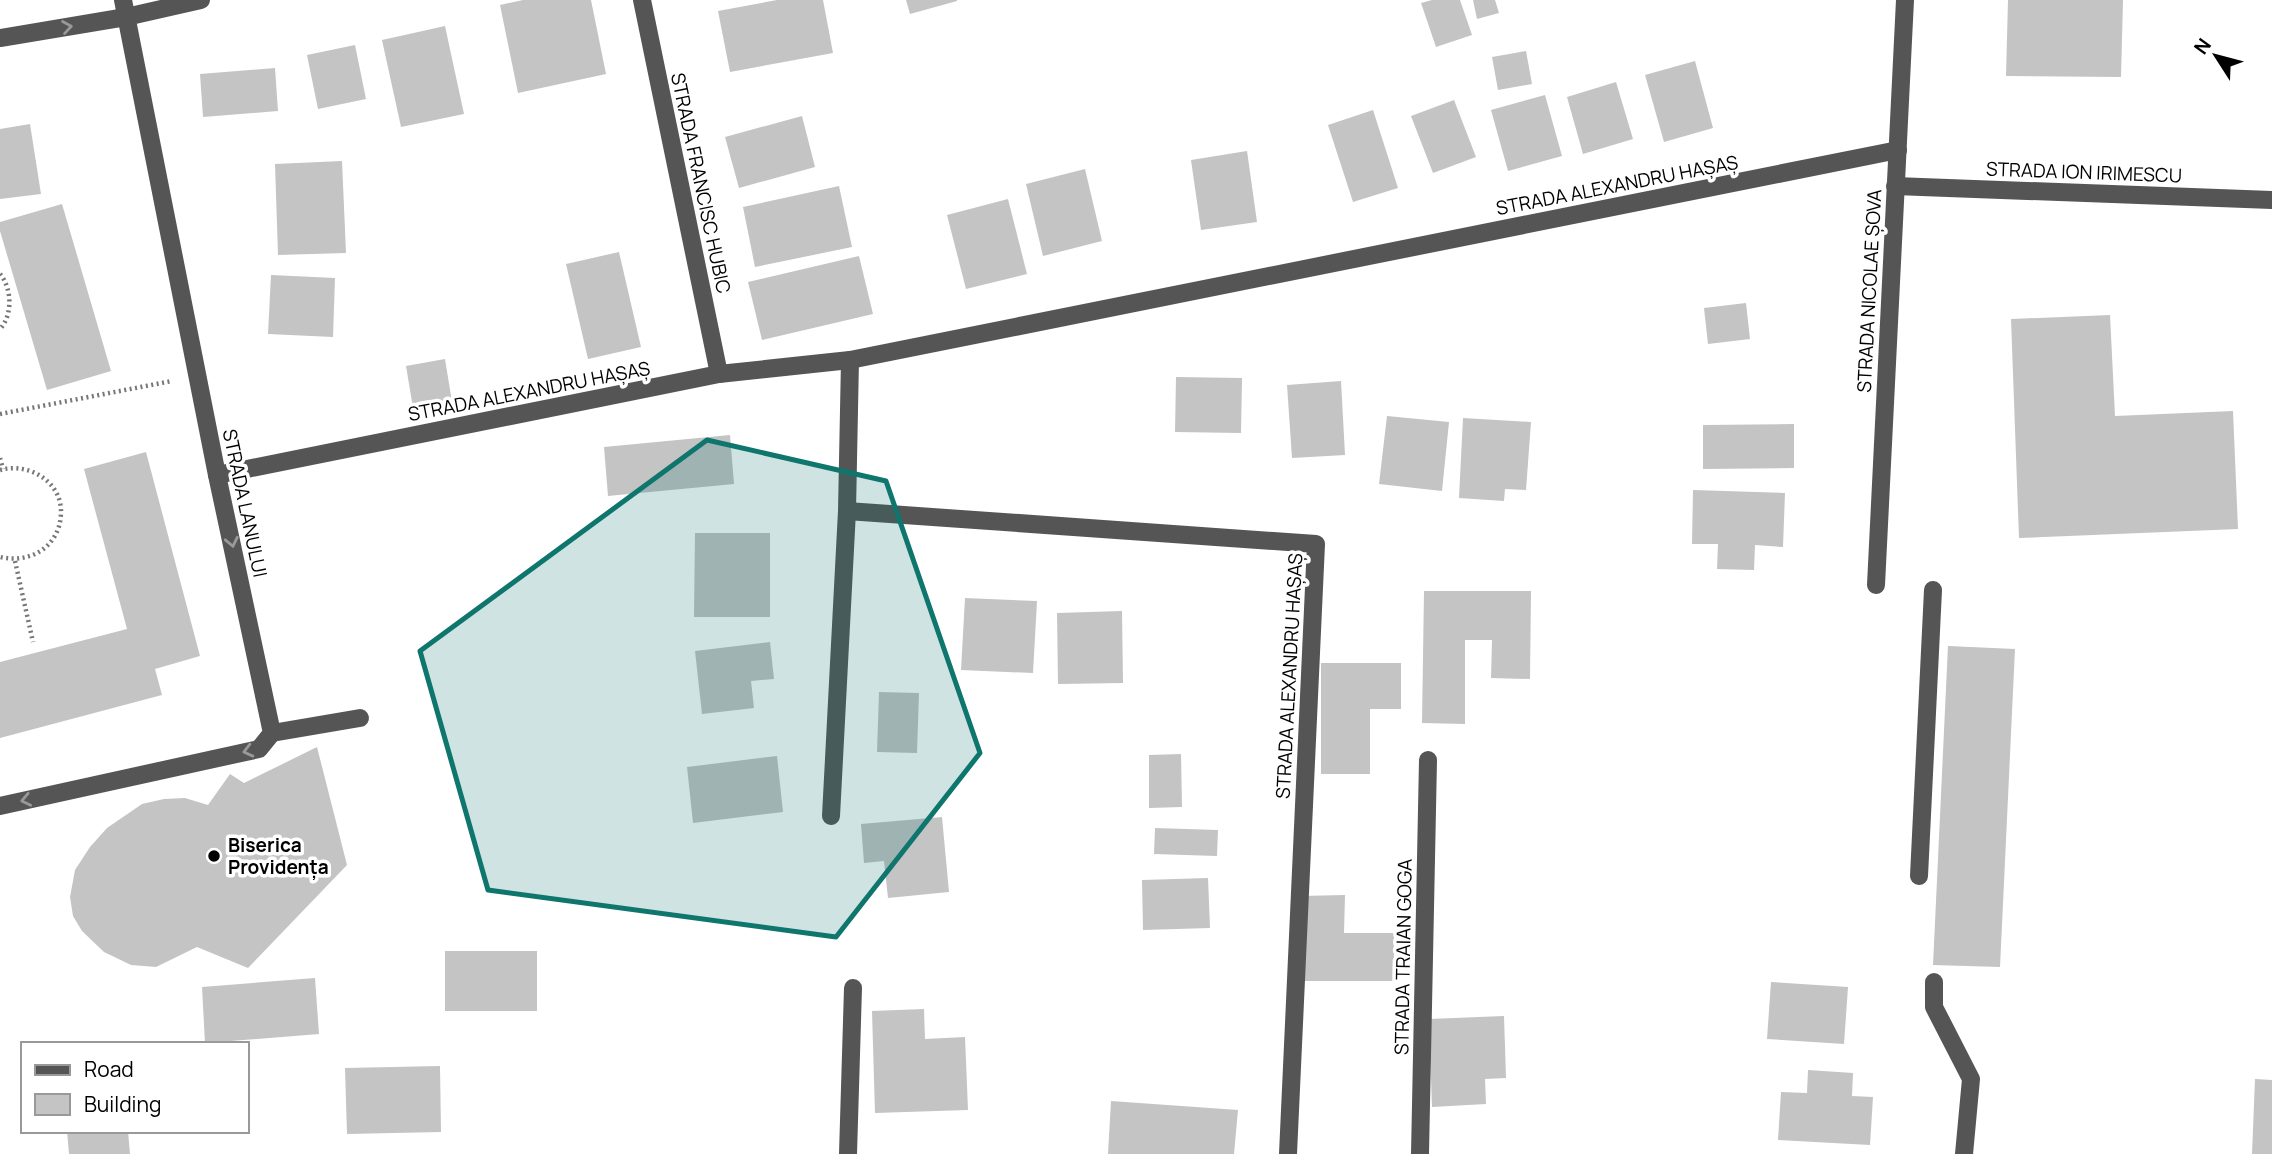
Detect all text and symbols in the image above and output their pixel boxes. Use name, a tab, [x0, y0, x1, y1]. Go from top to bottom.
one-way arrow	[61, 20, 73, 35]
north arrow	[2181, 21, 2251, 91]
text: N	[2188, 33, 2217, 59]
street label: STRADA FRANCISC HUBIC	[665, 70, 737, 296]
street label: STRADA ALEXANDRU HAȘAȘ	[1494, 149, 1741, 221]
street label: STRADA ION IRIMESCU	[1986, 156, 2182, 188]
street label: STRADA NICOLAE ȘOVA	[1851, 189, 1887, 393]
street label: STRADA ALEXANDRU HAȘAȘ	[406, 355, 653, 427]
street label: STRADA LANULUI	[217, 427, 273, 579]
one-way arrow	[223, 536, 238, 548]
street label: STRADA ALEXANDRU HAȘAȘ	[1270, 552, 1308, 800]
one-way arrow	[242, 743, 254, 757]
one-way arrow	[20, 792, 32, 806]
place label: Biserica Providența	[228, 832, 329, 880]
marker: Biserica Providența	[206, 848, 222, 864]
street label: STRADA TRAIAN GOGA	[1388, 859, 1418, 1055]
legend	[21, 1042, 248, 1133]
text: Road	[84, 1055, 134, 1083]
text: Building	[84, 1090, 161, 1118]

